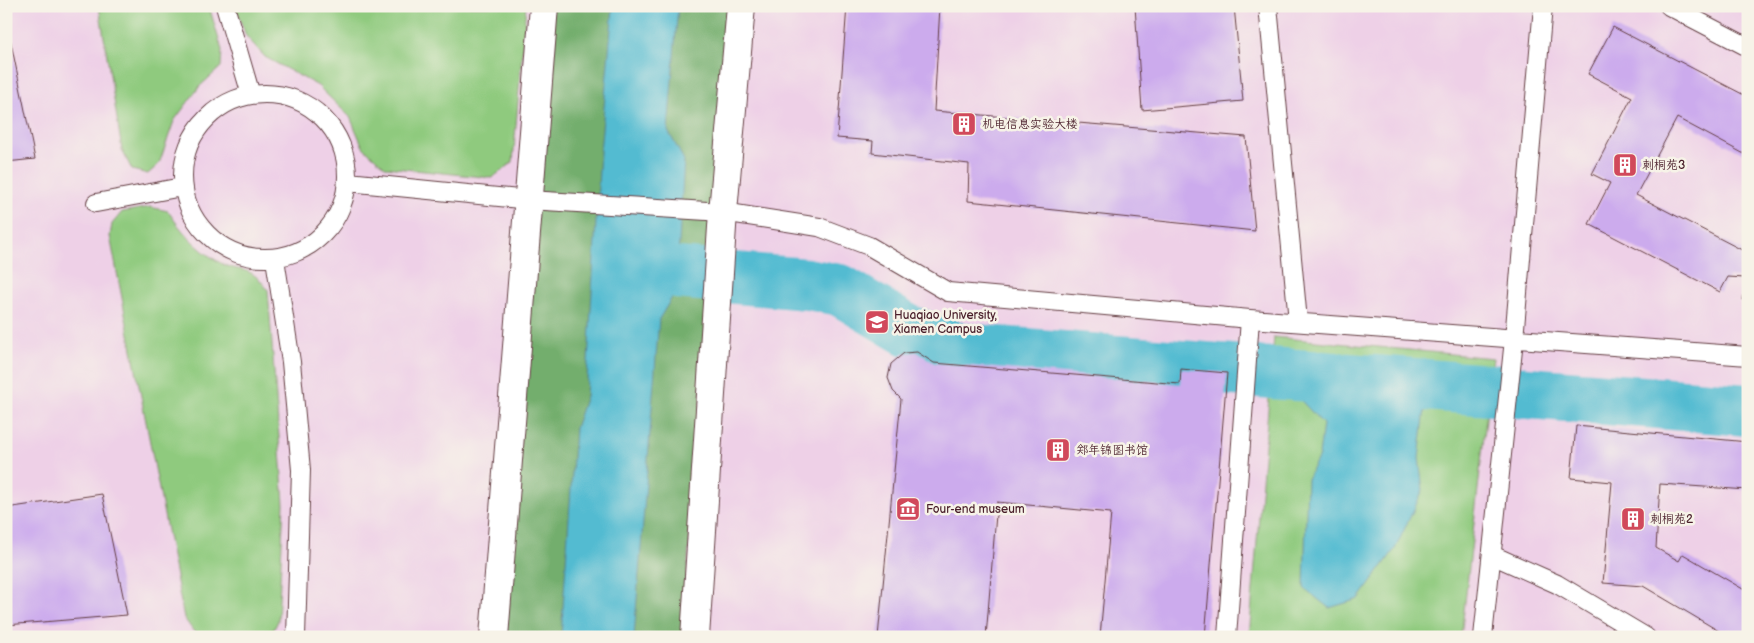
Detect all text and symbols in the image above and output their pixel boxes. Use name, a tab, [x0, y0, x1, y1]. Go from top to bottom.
building icon: 机电信息实验大楼	[951, 111, 977, 137]
place label: 机电信息实验大楼	[982, 117, 1078, 132]
building icon: 刺桐苑3	[1612, 152, 1638, 178]
place label: 刺桐苑3	[1642, 158, 1685, 173]
place label: Huaqiao University, Xiamen Campus	[893, 308, 997, 337]
school or university icon: Huaqiao University, Xiamen Campus	[864, 309, 890, 335]
building icon: 郑年锦图书馆	[1045, 437, 1071, 463]
place label: 郑年锦图书馆	[1076, 443, 1148, 458]
museum icon: Four-end museum	[895, 496, 921, 522]
place label: Four-end museum	[926, 502, 1025, 517]
building icon: 刺桐苑2	[1620, 506, 1646, 532]
place label: 刺桐苑2	[1650, 512, 1693, 527]

